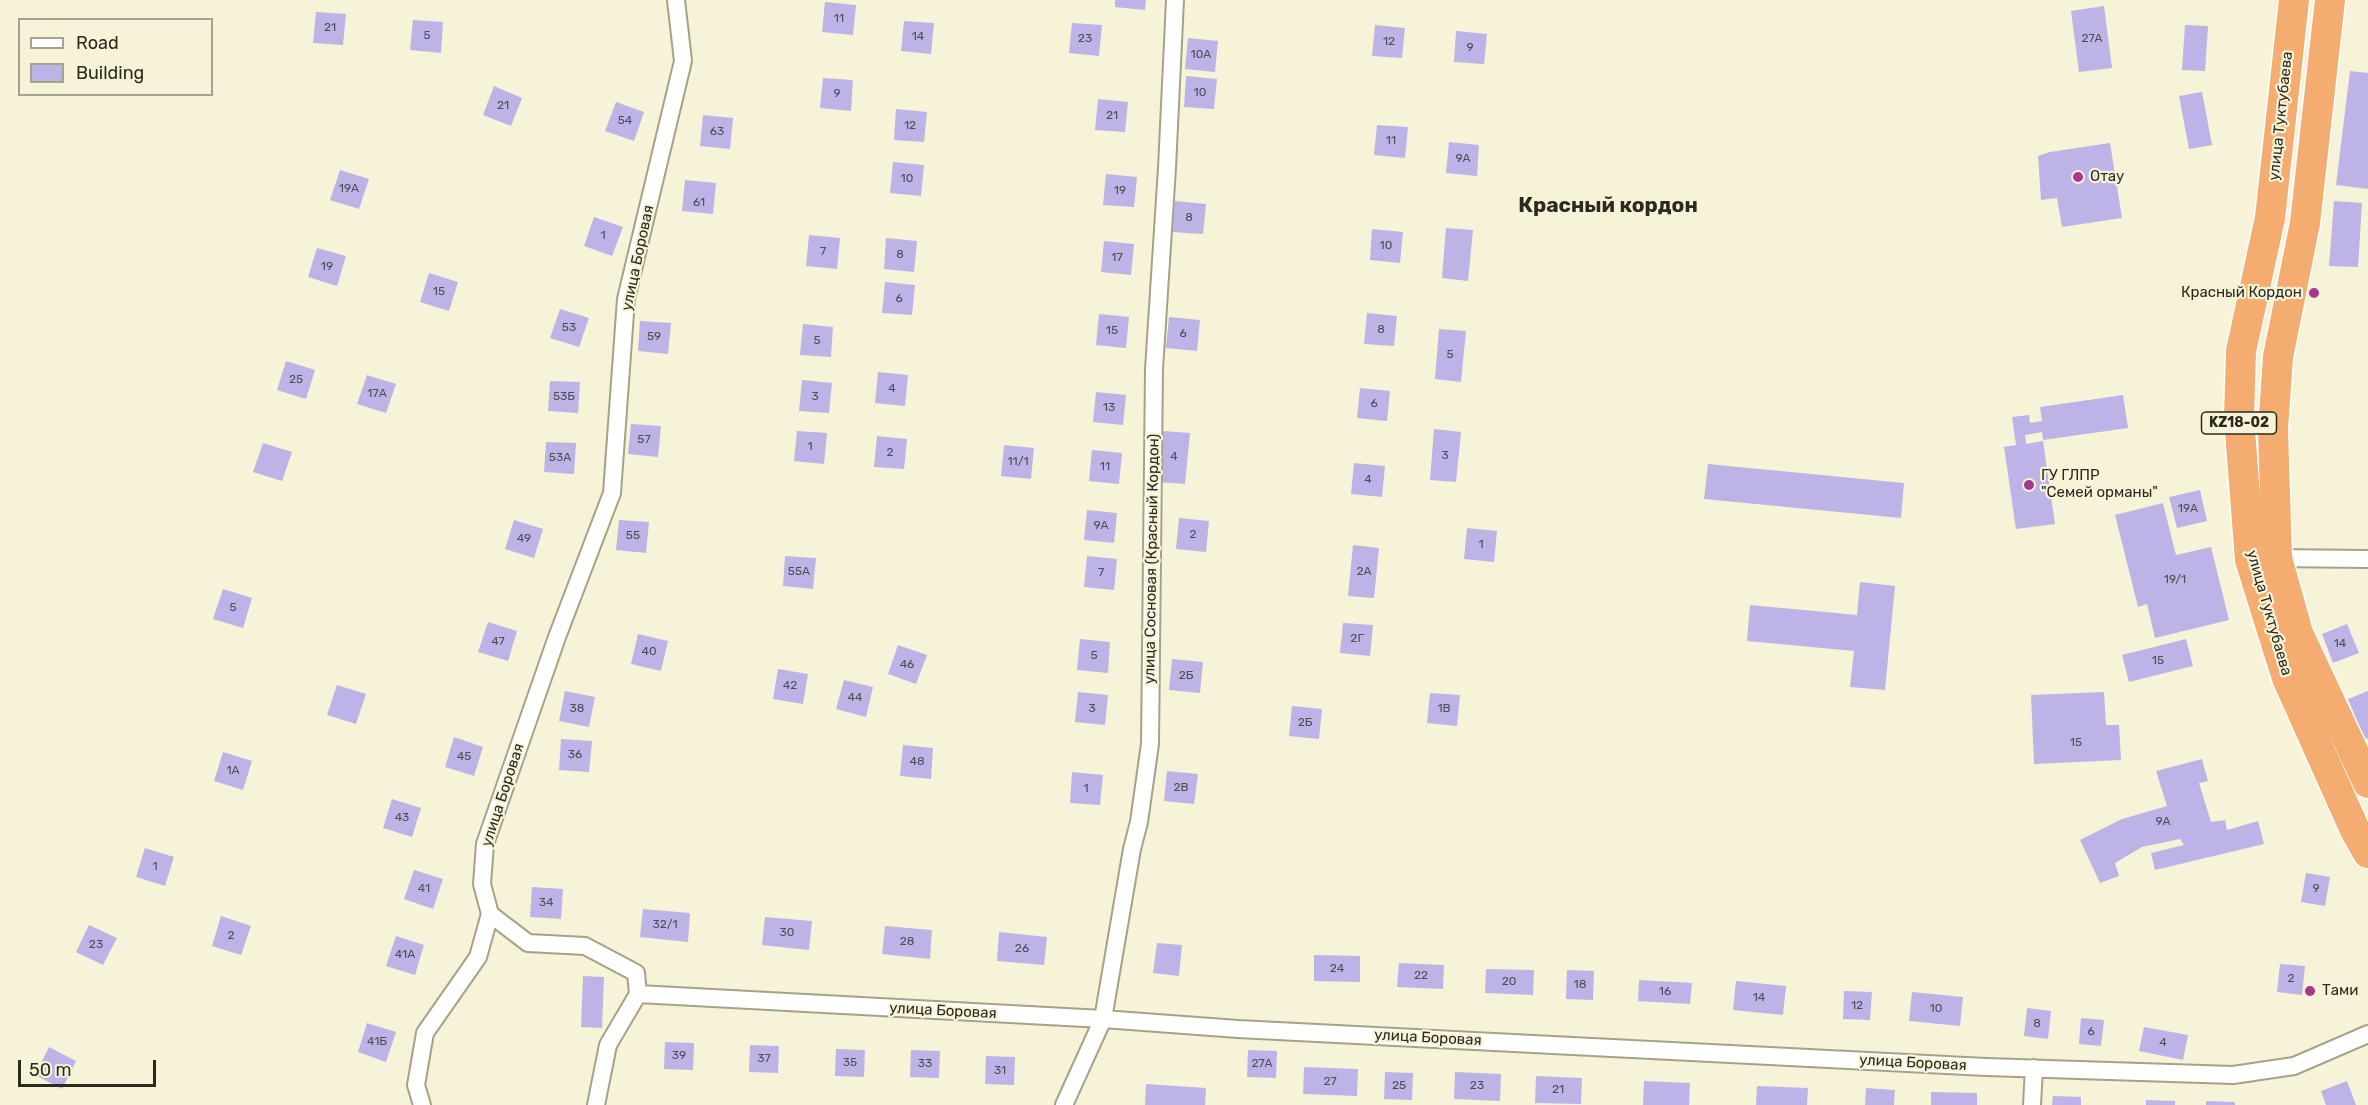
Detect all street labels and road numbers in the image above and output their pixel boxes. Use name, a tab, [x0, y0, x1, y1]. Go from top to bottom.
street label: улица Туктубаева	[2265, 51, 2297, 181]
street label: улица Боровая	[618, 204, 658, 312]
road number: KZ18-02	[2202, 412, 2276, 434]
street label: улица Сосновая (Красный Кордон)	[1141, 434, 1163, 684]
street label: улица Туктубаева	[2242, 548, 2296, 678]
street label: улица Боровая	[478, 741, 528, 849]
street label: улица Боровая	[889, 999, 997, 1023]
street label: улица Боровая	[1374, 1026, 1482, 1050]
street label: улица Боровая	[1859, 1051, 1967, 1075]

